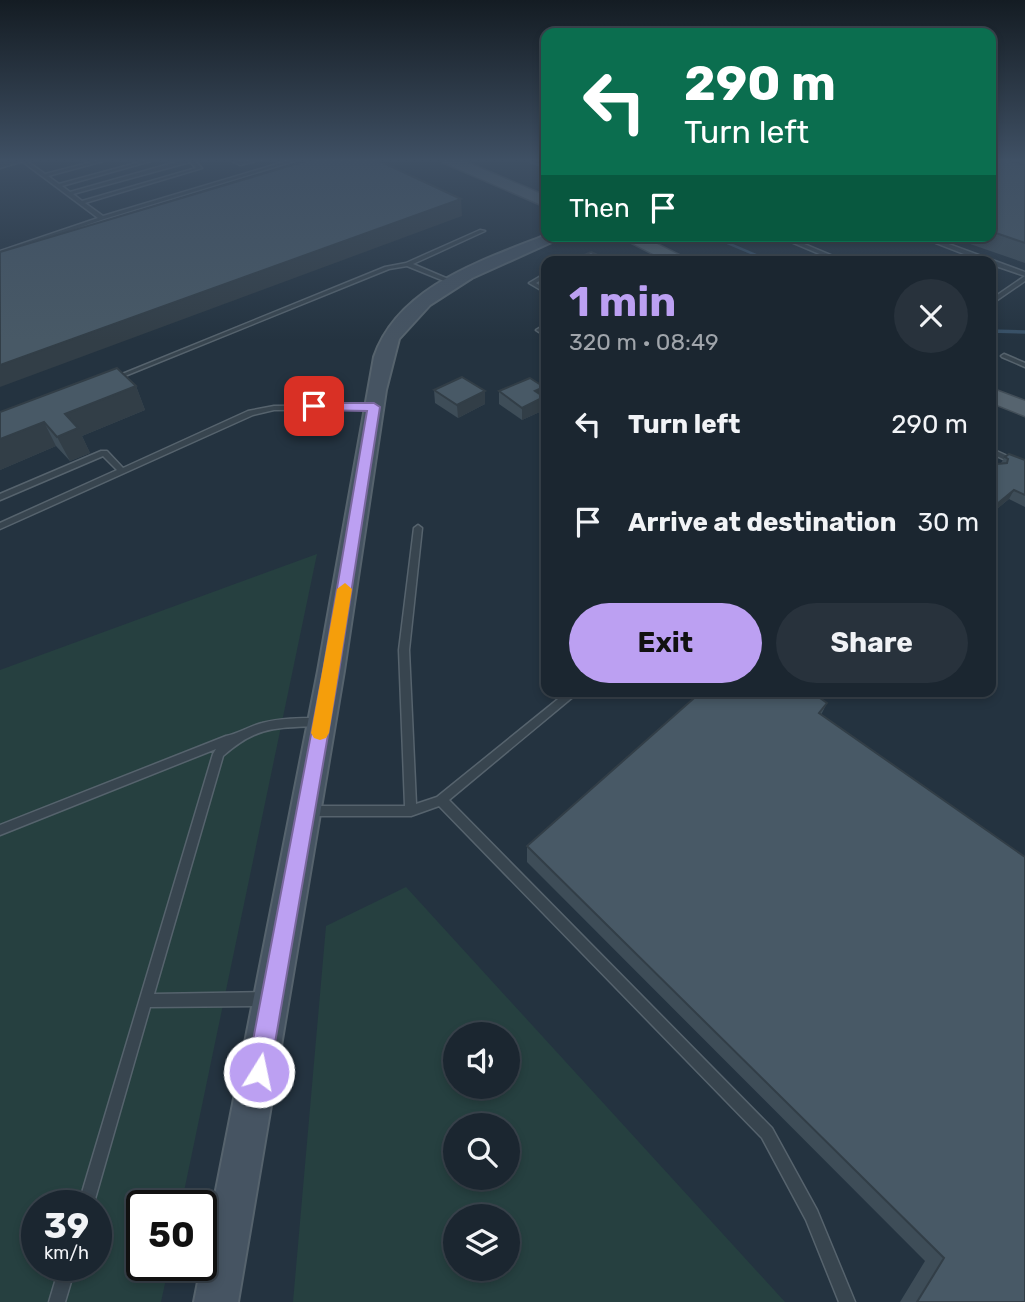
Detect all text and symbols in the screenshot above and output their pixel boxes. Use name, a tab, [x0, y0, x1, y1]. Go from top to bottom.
text: 290 m	[684, 54, 836, 112]
icon: left	[569, 56, 660, 147]
text: Turn left	[684, 113, 809, 151]
icon: arrive	[644, 189, 682, 227]
text: Then	[569, 193, 630, 224]
text: 1 min	[569, 277, 676, 327]
button: close	[894, 279, 968, 353]
text: 320 m · 08:49	[569, 328, 719, 356]
pin	[284, 376, 344, 436]
icon: arrive	[295, 387, 333, 425]
icon: left	[569, 405, 607, 443]
text: Turn left	[628, 409, 740, 440]
text: 290 m	[891, 409, 968, 440]
icon: arrive	[569, 503, 607, 541]
text: Arrive at destination	[628, 507, 896, 538]
text: 30 m	[917, 507, 979, 538]
button: Exit	[569, 603, 762, 683]
button: Share	[776, 603, 968, 683]
map controls	[443, 1022, 520, 1281]
button: sound	[443, 1022, 520, 1099]
position arrow	[222, 1035, 296, 1109]
button: search	[443, 1113, 520, 1190]
speed limit sign: 50	[126, 1190, 217, 1281]
button: layers	[443, 1204, 520, 1281]
text: 39	[44, 1205, 89, 1247]
text: km/h	[44, 1242, 89, 1264]

